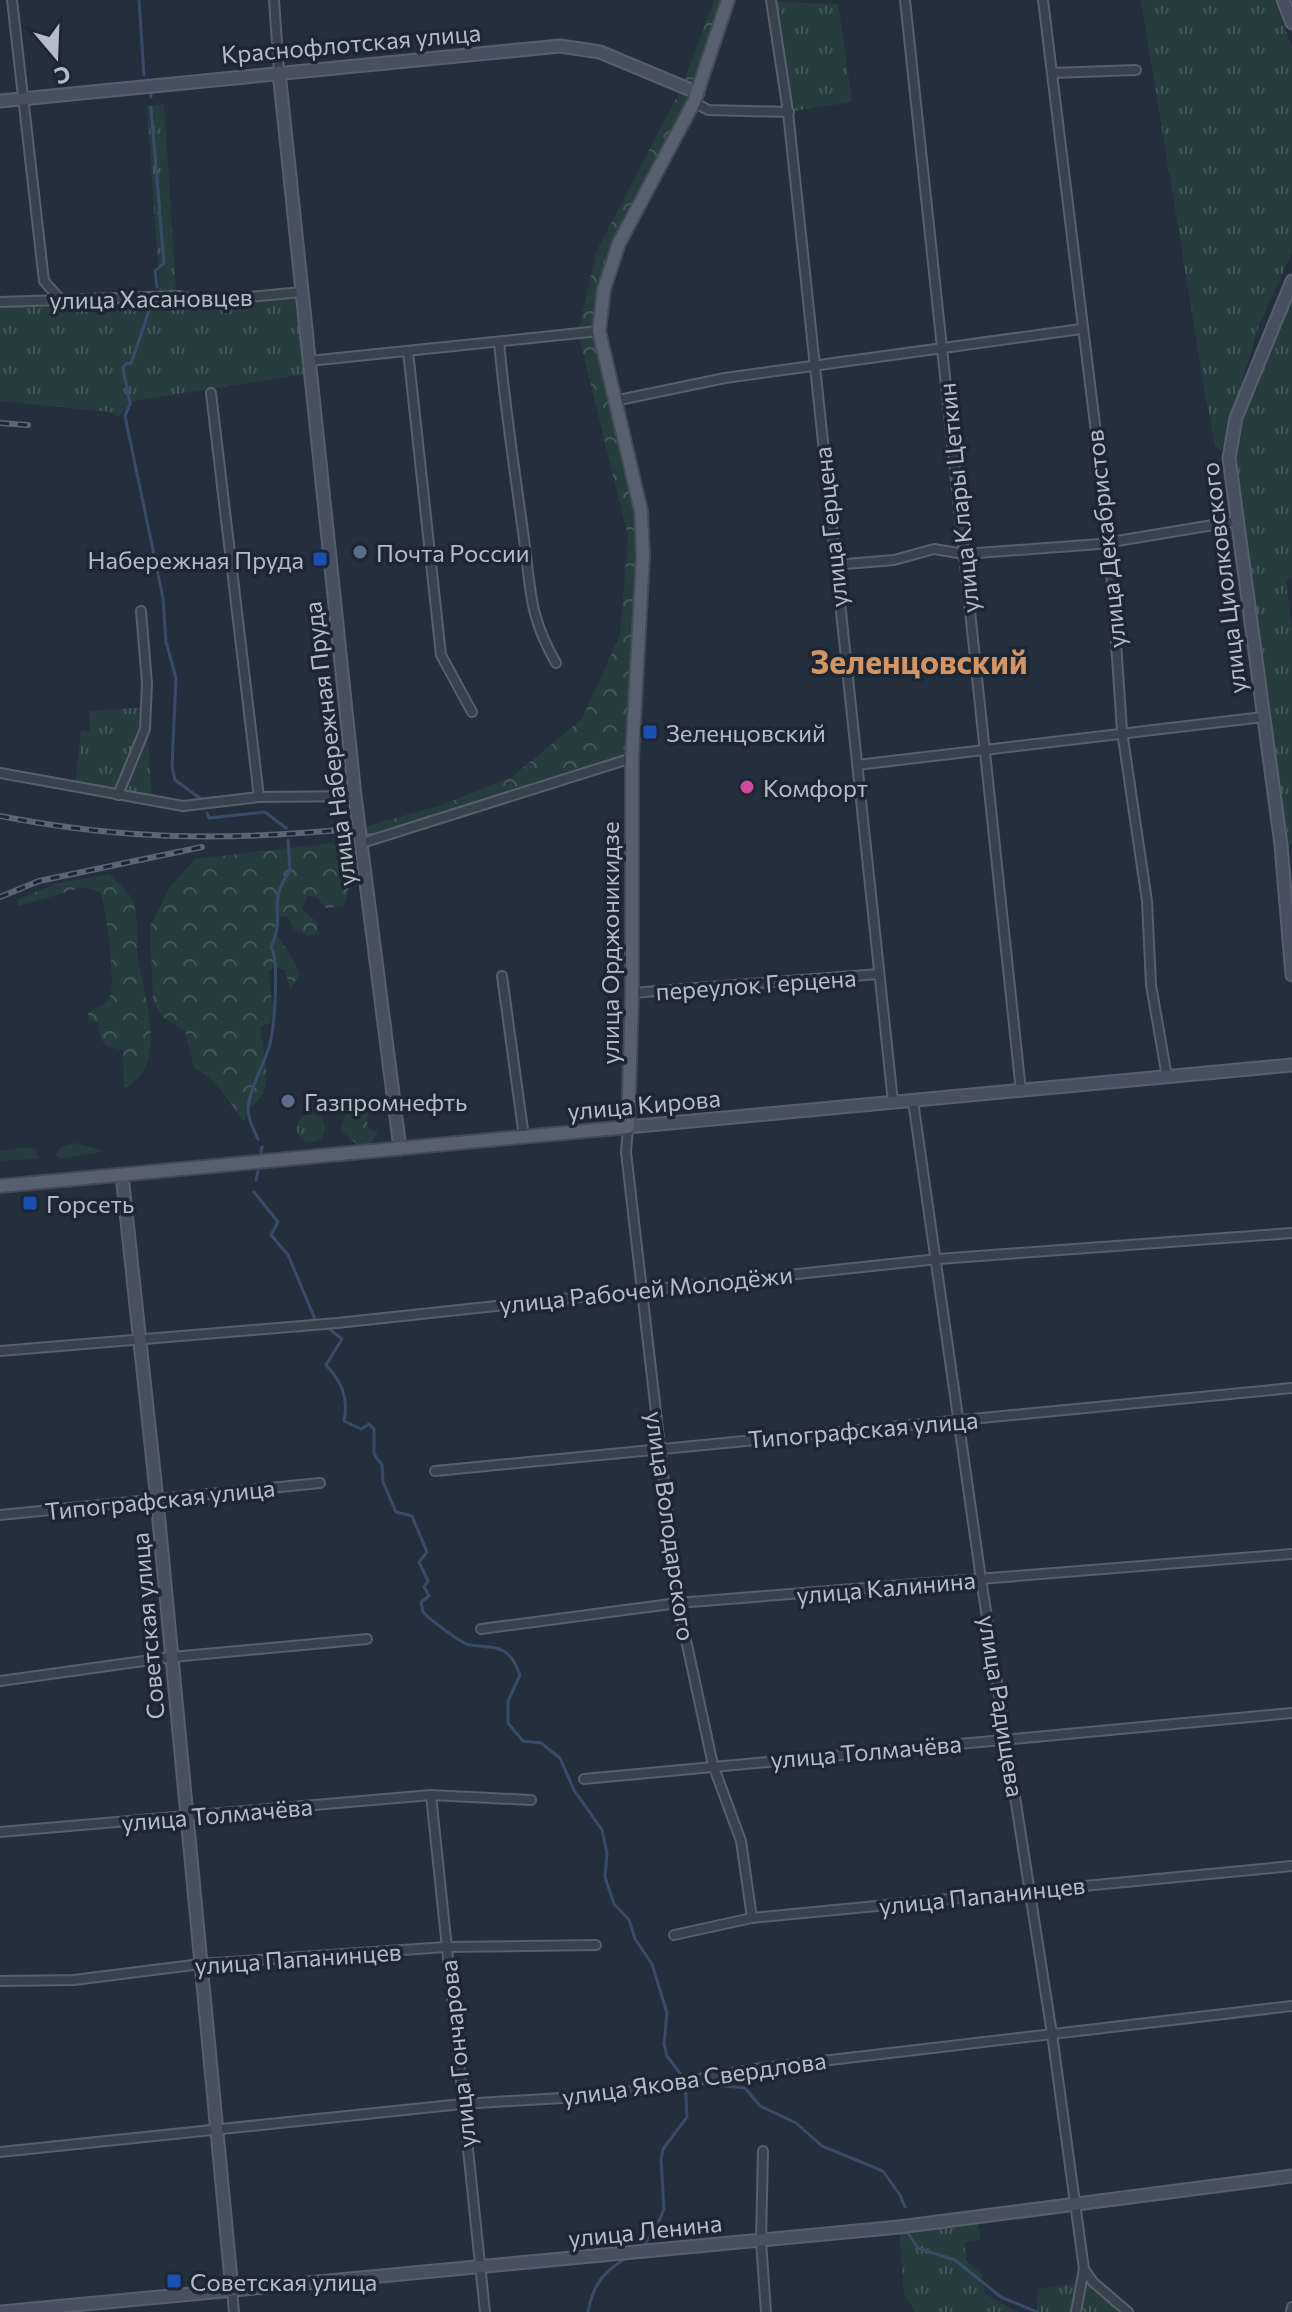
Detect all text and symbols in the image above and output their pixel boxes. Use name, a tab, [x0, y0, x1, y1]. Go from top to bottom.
north arrow	[16, 16, 96, 96]
street label: Краснофлотская улица	[220, 17, 482, 69]
text: С	[51, 60, 74, 91]
street label: улица Хасановцев	[49, 282, 253, 314]
street label: улица Клары Цеткин	[931, 381, 985, 615]
street label: улица Декабристов	[1079, 428, 1131, 650]
street label: улица Герцена	[807, 445, 853, 609]
street label: улица Циолковского	[1194, 461, 1252, 695]
place label: Почта России	[376, 538, 530, 567]
marker: Почта России	[351, 543, 369, 561]
place label: Набережная Пруда	[88, 545, 304, 574]
marker: Набережная Пруда	[311, 550, 329, 568]
street label: улица Набережная Пруда	[297, 600, 361, 888]
district label: Зеленцовский	[810, 641, 1028, 681]
place label: Зеленцовский	[666, 718, 826, 747]
marker: Зеленцовский	[641, 723, 659, 741]
place label: Комфорт	[763, 773, 868, 802]
marker: Комфорт	[738, 778, 756, 796]
street label: улица Орджоникидзе	[595, 821, 624, 1065]
street label: переулок Герцена	[655, 963, 857, 1005]
street label: улица Кирова	[566, 1083, 722, 1125]
place label: Газпромнефть	[304, 1087, 467, 1116]
marker: Газпромнефть	[279, 1092, 297, 1110]
place label: Горсеть	[46, 1189, 134, 1218]
marker: Горсеть	[21, 1194, 39, 1212]
street label: улица Рабочей Молодёжи	[498, 1259, 794, 1319]
street label: Типографская улица	[747, 1404, 979, 1454]
street label: улица Володарского	[641, 1409, 701, 1643]
street label: Типографская улица	[44, 1473, 276, 1525]
street label: Советская улица	[124, 1531, 170, 1721]
street label: улица Калинина	[795, 1565, 977, 1609]
street label: улица Радищева	[973, 1613, 1031, 1799]
street label: улица Толмачёва	[769, 1728, 963, 1774]
street label: улица Толмачёва	[120, 1791, 314, 1837]
street label: улица Папанинцев	[877, 1870, 1087, 1920]
street label: улица Папанинцев	[194, 1936, 402, 1980]
street label: улица Гончарова	[433, 1959, 481, 2149]
street label: улица Якова Свердлова	[560, 2045, 828, 2111]
street label: улица Ленина	[567, 2208, 723, 2252]
place label: Советская улица	[190, 2267, 377, 2296]
marker: Советская улица	[165, 2272, 183, 2290]

